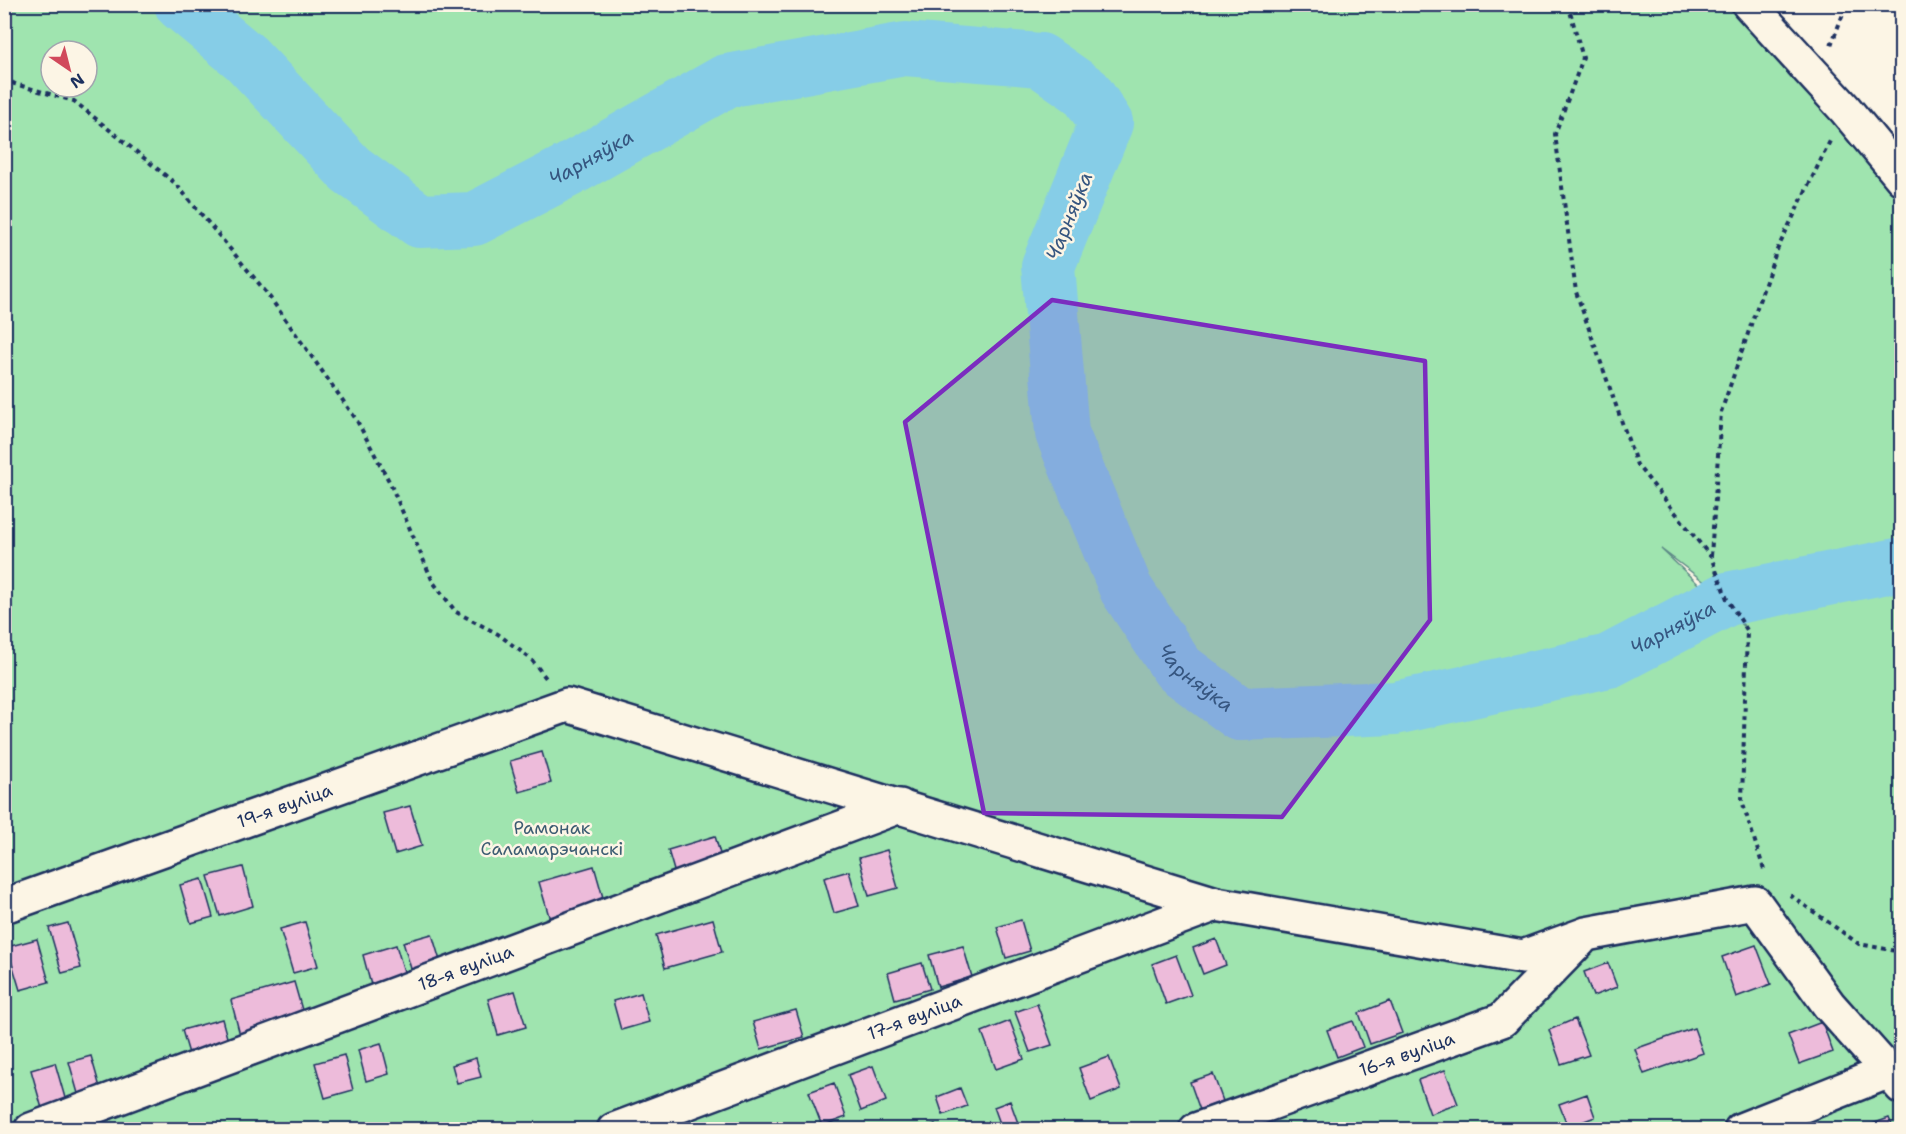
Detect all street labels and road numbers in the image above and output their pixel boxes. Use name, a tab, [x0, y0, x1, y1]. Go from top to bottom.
street label: 19-я вуліца	[234, 778, 336, 834]
street label: 18-я вуліца	[415, 939, 517, 997]
street label: 17-я вуліца	[864, 989, 965, 1046]
street label: 16-я вуліца	[1356, 1026, 1458, 1082]

